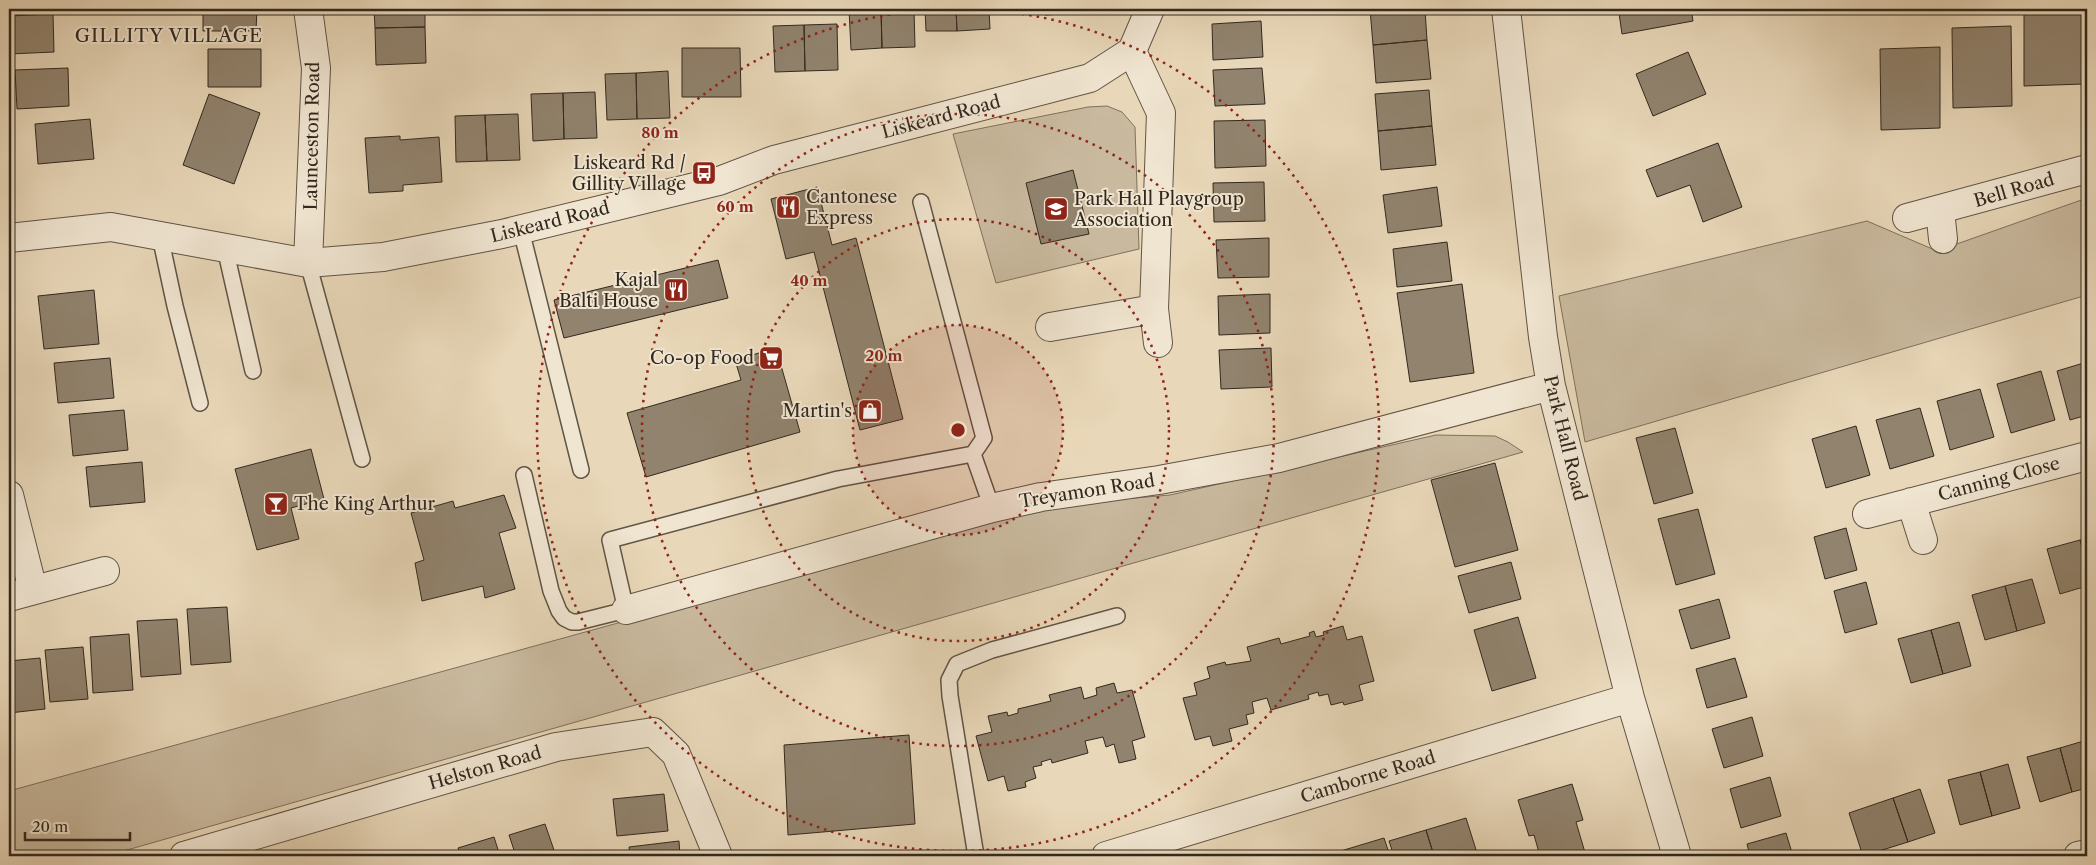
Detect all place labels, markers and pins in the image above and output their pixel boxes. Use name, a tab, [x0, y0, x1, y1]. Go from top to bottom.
place label: Liskeard Rd / Gillity Village	[572, 152, 686, 195]
bus stop icon: Liskeard Rd / Gillity Village	[691, 160, 717, 186]
place label: Cantonese Express	[806, 186, 897, 229]
place label: Park Hall Playgroup Association	[1073, 188, 1244, 231]
restaurant icon: Cantonese Express	[775, 194, 801, 220]
school or university icon: Park Hall Playgroup Association	[1043, 196, 1069, 222]
place label: Kajal Balti House	[559, 269, 658, 312]
restaurant icon: Kajal Balti House	[663, 277, 689, 303]
supermarket icon: Co-op Food	[758, 345, 784, 371]
place label: Co-op Food	[650, 347, 754, 369]
shop icon: Martin's	[857, 398, 883, 424]
place label: Martin's	[782, 400, 852, 422]
centre of rings	[949, 421, 967, 439]
bar icon: The King Arthur	[263, 491, 289, 517]
place label: The King Arthur	[294, 493, 436, 515]

